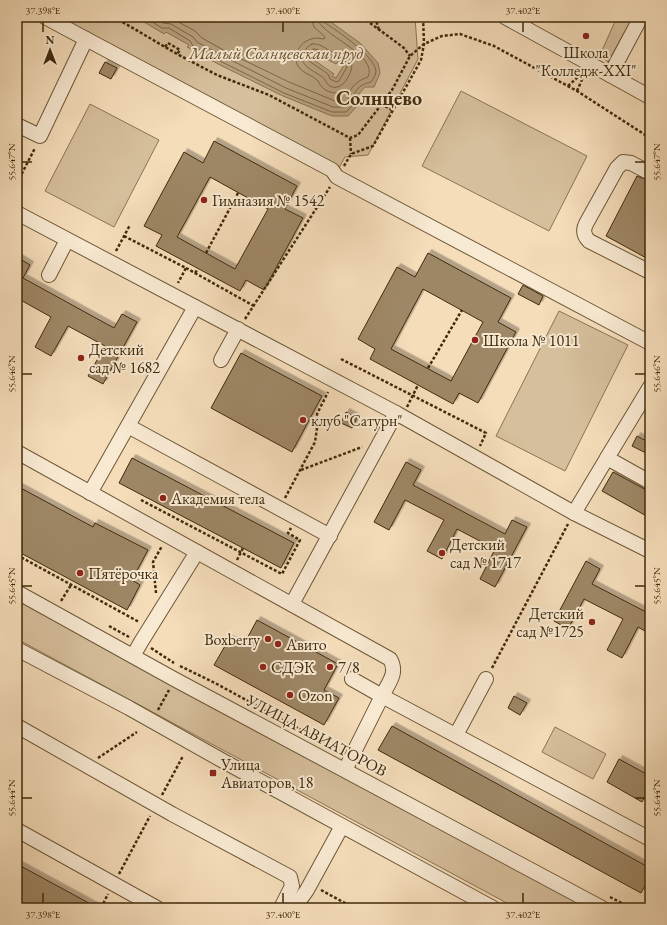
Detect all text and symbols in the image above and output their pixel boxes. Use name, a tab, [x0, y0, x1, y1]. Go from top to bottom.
text: 37.398°E	[26, 4, 61, 17]
text: 37.400°E	[266, 4, 301, 17]
text: 37.402°E	[506, 4, 541, 17]
north arrow	[30, 30, 70, 70]
marker: Школа "Колледж-XXI"	[581, 31, 591, 41]
text: N	[46, 33, 55, 47]
water label: Малый Солнцевскаи пруд	[188, 42, 363, 64]
place label: Школа "Колледж-XXI"	[536, 42, 636, 81]
district label: Солнцево	[336, 85, 422, 111]
text: 55.647°N	[5, 143, 18, 181]
text: 55.647°N	[650, 143, 663, 181]
place label: Гимназия № 1542	[212, 190, 325, 211]
marker: Гимназия № 1542	[199, 195, 209, 205]
place label: Школа № 1011	[483, 330, 579, 351]
marker: Школа № 1011	[470, 335, 480, 345]
place label: Детский сад № 1682	[89, 339, 160, 378]
marker: Детский сад № 1682	[76, 353, 86, 363]
text: 55.646°N	[5, 355, 18, 393]
text: 55.646°N	[650, 355, 663, 393]
place label: клуб "Сатурн"	[311, 410, 403, 431]
marker: клуб "Сатурн"	[298, 415, 308, 425]
place label: Академия тела	[170, 488, 266, 509]
marker: Академия тела	[158, 493, 168, 503]
place label: Детский сад № 1717	[450, 534, 521, 573]
marker: Детский сад № 1717	[437, 548, 447, 558]
place label: Пятёрочка	[88, 563, 159, 584]
text: 55.645°N	[5, 567, 18, 605]
text: 55.645°N	[650, 567, 663, 605]
marker: Пятёрочка	[75, 568, 85, 578]
place label: Детский сад №1725	[516, 603, 585, 642]
marker: Детский сад №1725	[587, 617, 597, 627]
place label: Boxberry	[204, 629, 261, 650]
marker: Boxberry	[263, 634, 273, 644]
place label: Авито	[285, 634, 327, 655]
marker: Авито	[273, 639, 283, 649]
place label: СДЭК	[271, 657, 315, 678]
place label: 7/8	[338, 657, 360, 678]
marker: СДЭК	[258, 662, 268, 672]
marker: 7/8	[325, 662, 335, 672]
place label: Ozon	[298, 685, 333, 706]
street label: УЛИЦА АВИАТОРОВ	[242, 689, 391, 781]
marker: Ozon	[285, 690, 295, 700]
place label: Улица Авиаторов, 18	[220, 754, 314, 793]
marker: Улица Авиаторов, 18	[208, 768, 218, 778]
text: 55.644°N	[5, 779, 18, 817]
text: 55.644°N	[650, 779, 663, 817]
text: 37.398°E	[26, 908, 61, 921]
text: 37.400°E	[266, 908, 301, 921]
text: 37.402°E	[506, 908, 541, 921]

